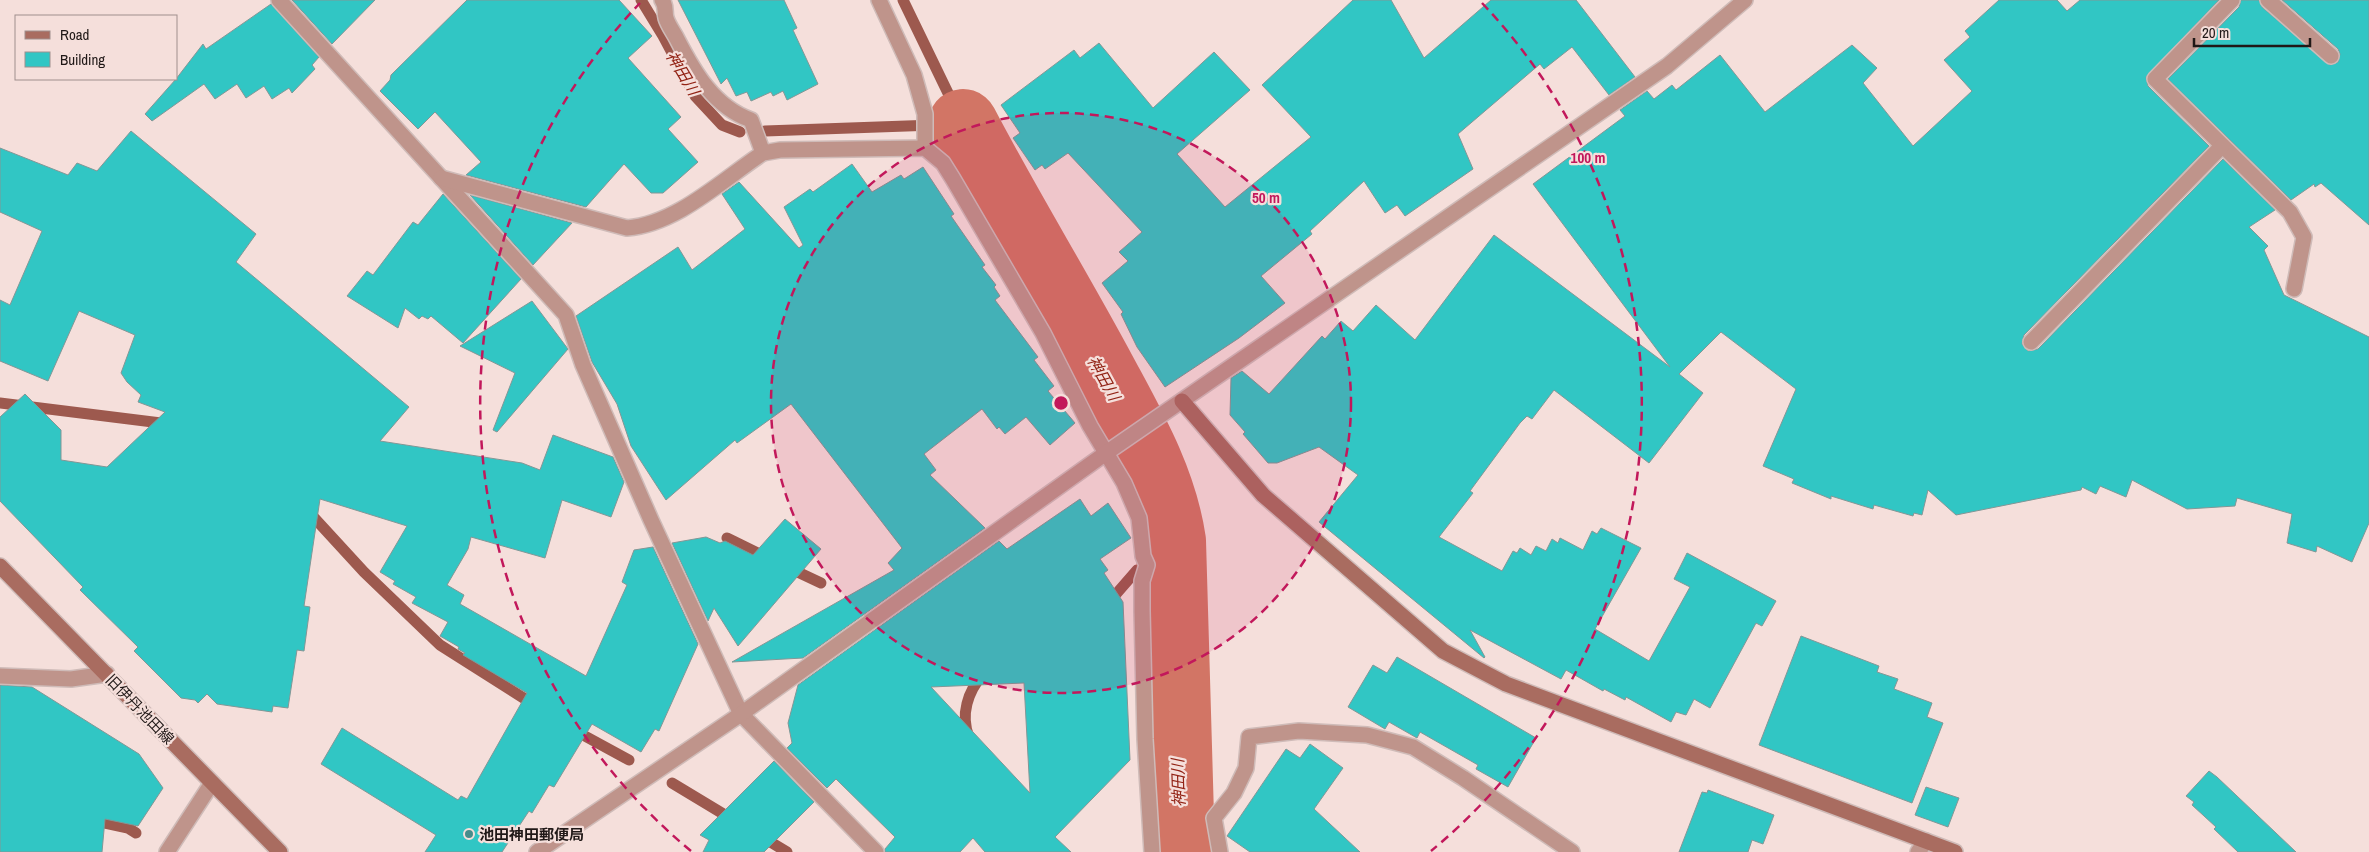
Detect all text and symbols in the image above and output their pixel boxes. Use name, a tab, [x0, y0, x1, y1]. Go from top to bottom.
legend	[15, 15, 178, 80]
scale bar	[2194, 15, 2310, 47]
text: 20 m	[2202, 22, 2229, 43]
text: Road	[60, 24, 89, 45]
water label: 神田川	[661, 47, 706, 101]
text: Building	[60, 49, 105, 70]
text: 100 m	[1571, 147, 1605, 168]
text: 50 m	[1252, 187, 1280, 208]
water label: 神田川	[1083, 352, 1126, 406]
centre of rings	[1052, 394, 1070, 412]
street label: 旧伊丹池田線	[101, 669, 179, 749]
water label: 神田川	[1166, 757, 1190, 807]
place label: 池田神田郵便局	[479, 824, 584, 845]
marker: 池田神田郵便局	[463, 828, 475, 840]

